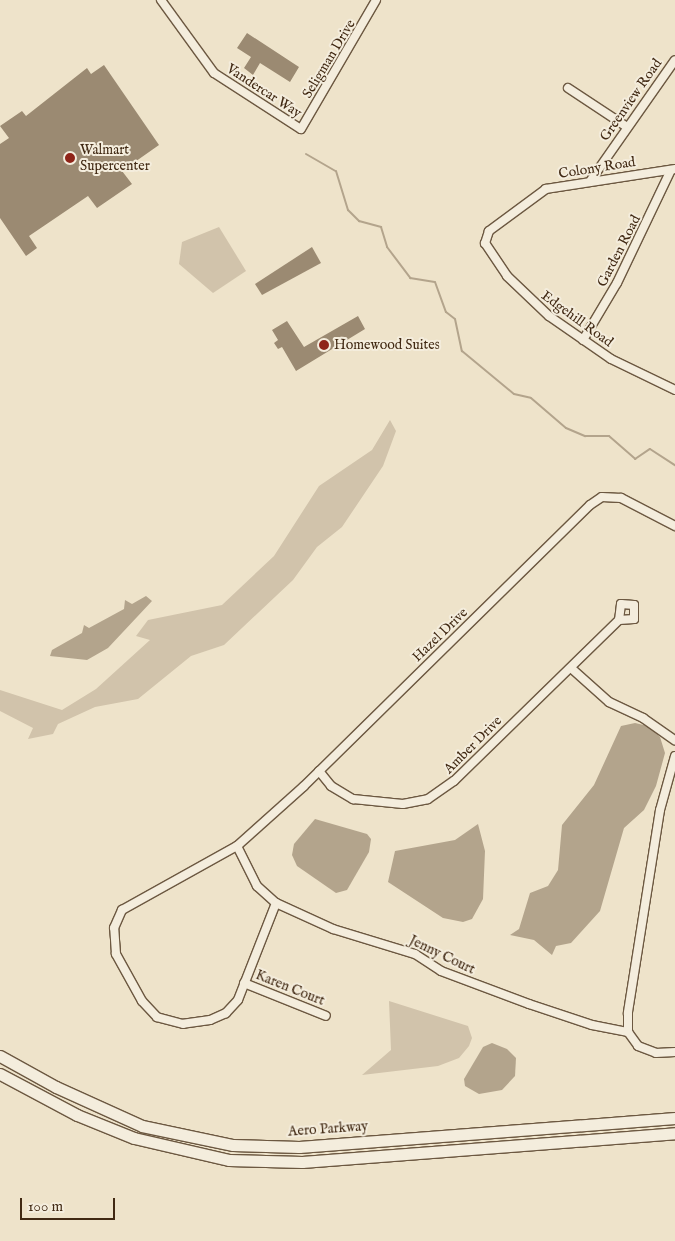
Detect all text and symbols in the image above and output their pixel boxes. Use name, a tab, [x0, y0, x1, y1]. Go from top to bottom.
street label: Seligman Drive	[299, 17, 359, 101]
street label: Greenview Road	[596, 56, 666, 144]
street label: Vandercar Way	[223, 60, 305, 122]
place label: Walmart Supercenter	[80, 142, 150, 174]
marker: Walmart Supercenter	[64, 152, 76, 164]
street label: Colony Road	[557, 154, 637, 182]
street label: Garden Road	[594, 212, 644, 290]
street label: Edgehill Road	[538, 287, 616, 351]
place label: Homewood Suites	[334, 337, 440, 353]
marker: Homewood Suites	[318, 339, 330, 351]
street label: Hazel Drive	[409, 604, 471, 666]
street label: Amber Drive	[441, 713, 505, 777]
street label: Jenny Court	[406, 932, 478, 978]
street label: Karen Court	[253, 967, 327, 1009]
street label: Aero Parkway	[287, 1118, 369, 1140]
scale bar	[22, 1188, 118, 1220]
text: 100 m	[28, 1197, 63, 1216]

